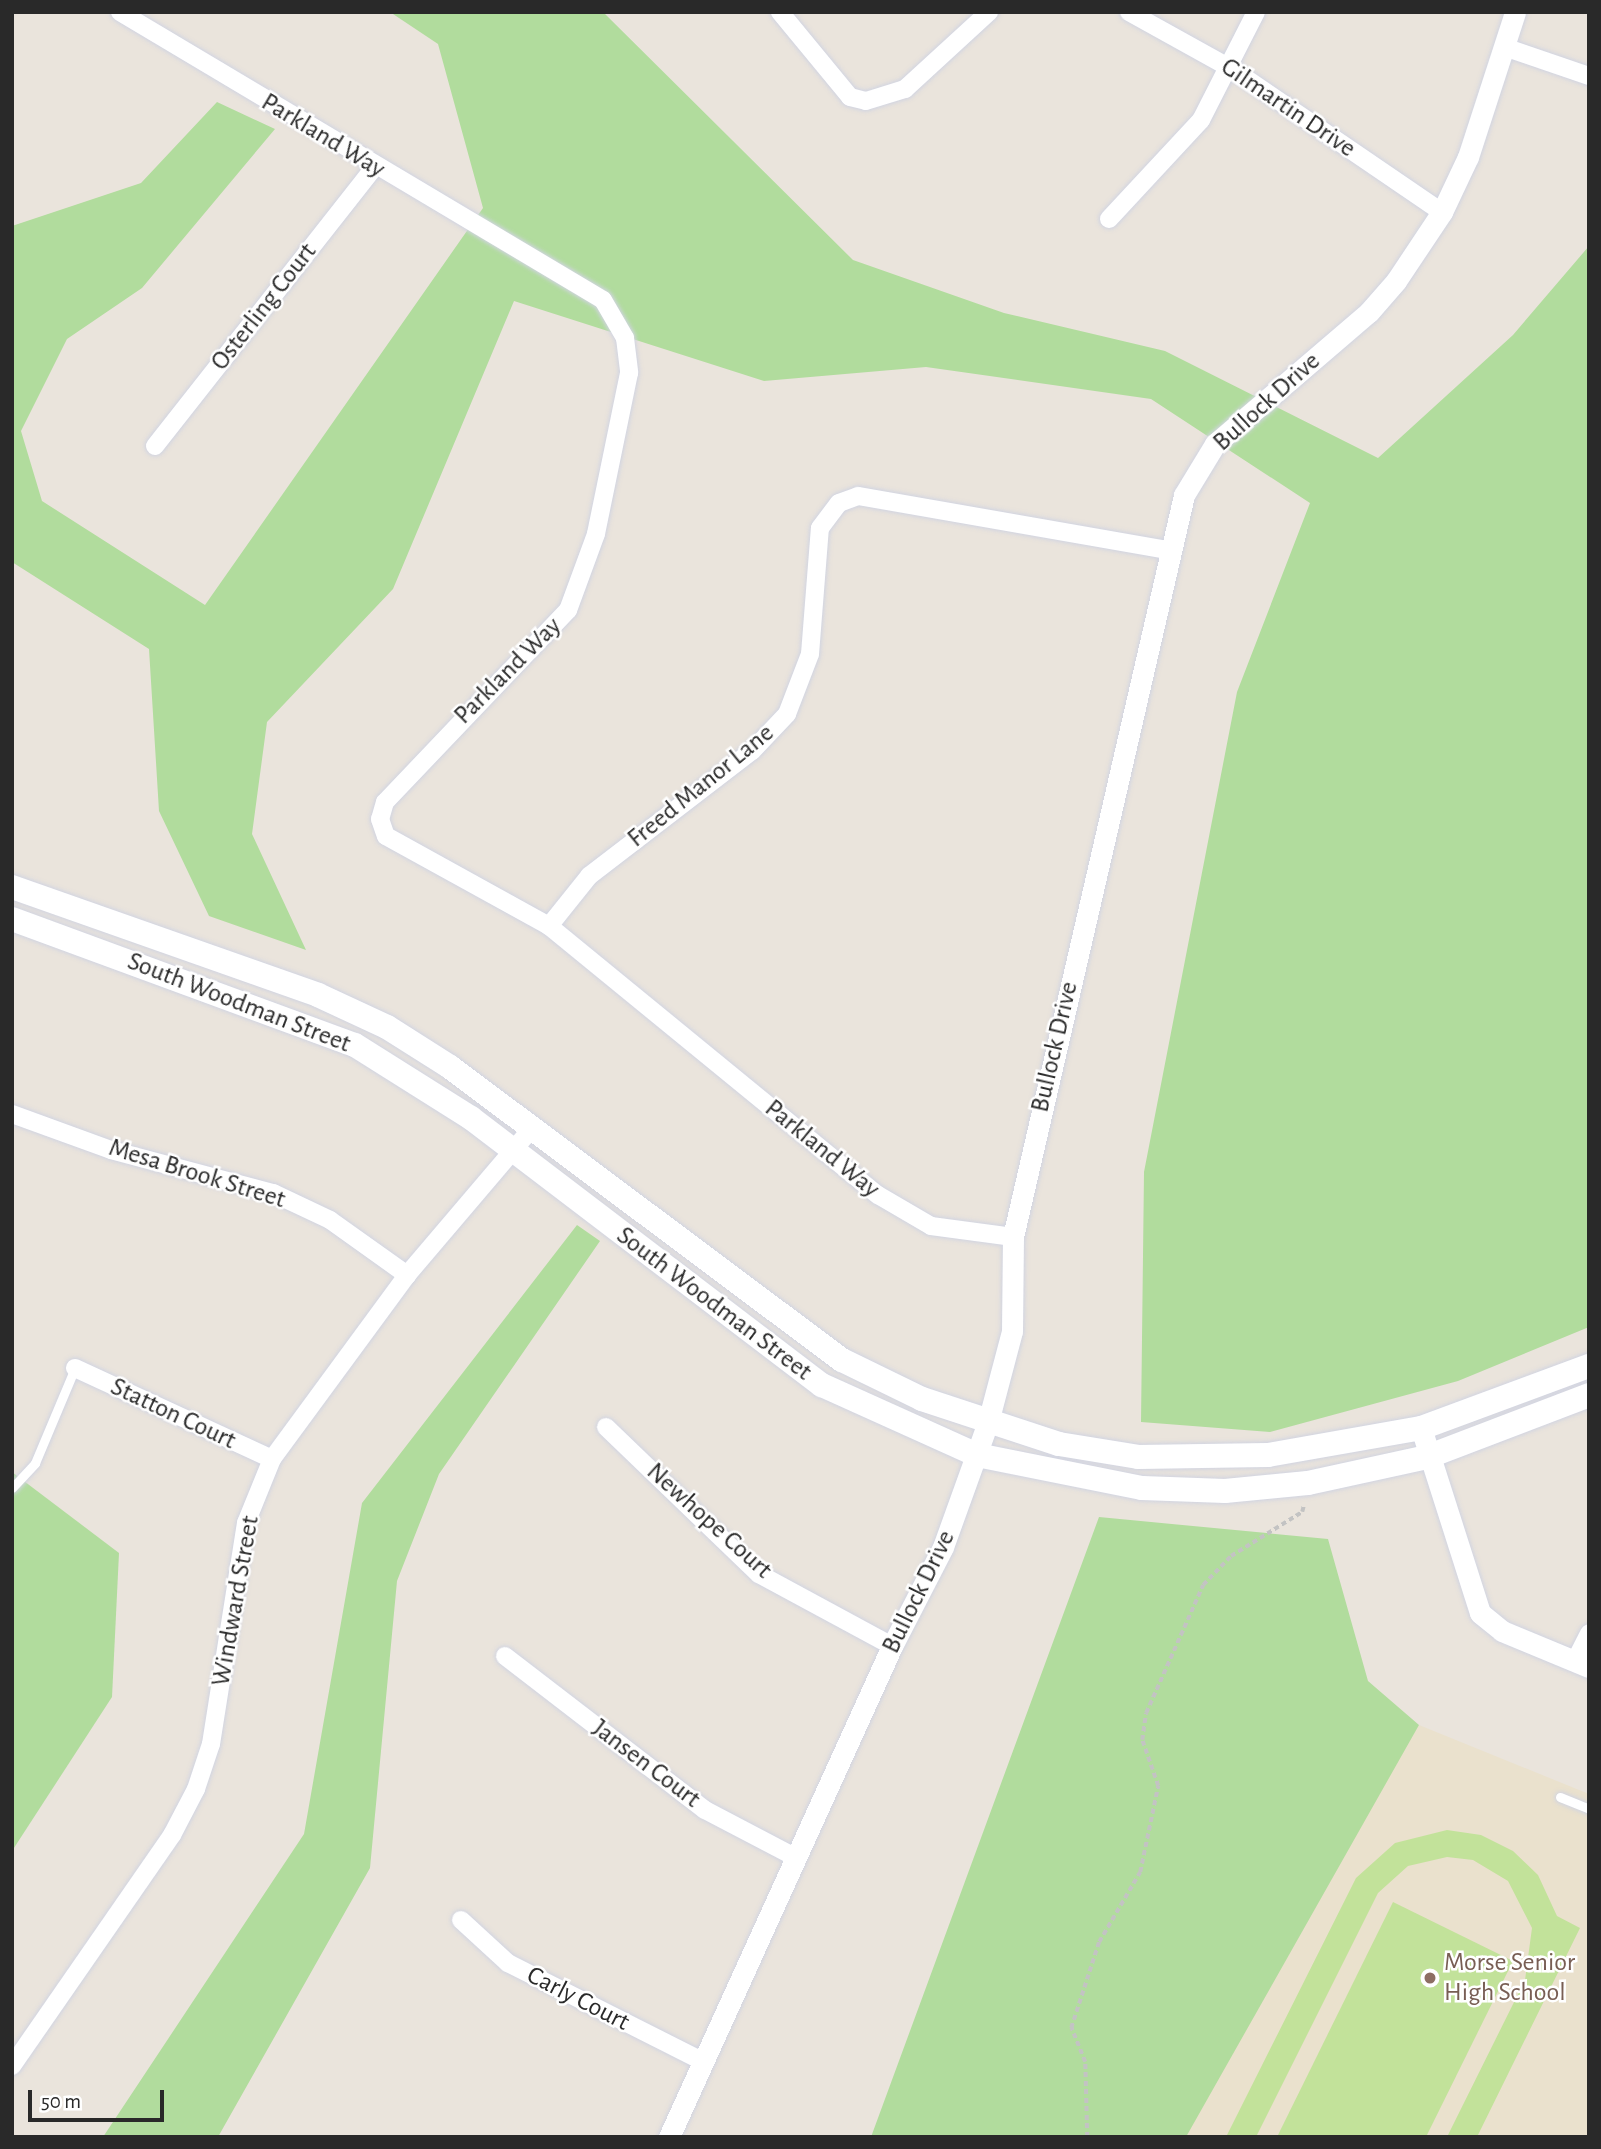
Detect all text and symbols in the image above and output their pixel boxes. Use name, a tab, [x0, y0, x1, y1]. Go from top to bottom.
street label: Gilmartin Drive	[1215, 52, 1361, 164]
street label: Parkland Way	[255, 87, 391, 185]
street label: Osterling Court	[205, 237, 323, 377]
street label: Bullock Drive	[1207, 346, 1327, 458]
street label: Parkland Way	[448, 611, 568, 731]
street label: Freed Manor Lane	[622, 718, 780, 854]
street label: South Woodman Street	[123, 946, 355, 1060]
street label: Bullock Drive	[1025, 979, 1085, 1115]
street label: Parkland Way	[758, 1093, 886, 1205]
street label: Mesa Brook Street	[105, 1132, 289, 1216]
street label: South Woodman Street	[610, 1220, 818, 1388]
street label: Statton Court	[105, 1371, 241, 1457]
street label: Newhope Court	[640, 1457, 778, 1585]
street label: Windward Street	[206, 1513, 266, 1689]
street label: Bullock Drive	[876, 1525, 962, 1659]
street label: Jansen Court	[586, 1713, 706, 1815]
place label: Morse Senior High School	[1444, 1947, 1575, 2008]
street label: Carly Court	[521, 1960, 635, 2038]
marker: Morse Senior High School	[1422, 1970, 1438, 1986]
scale bar	[32, 2076, 168, 2120]
text: 50 m	[41, 2091, 81, 2112]

